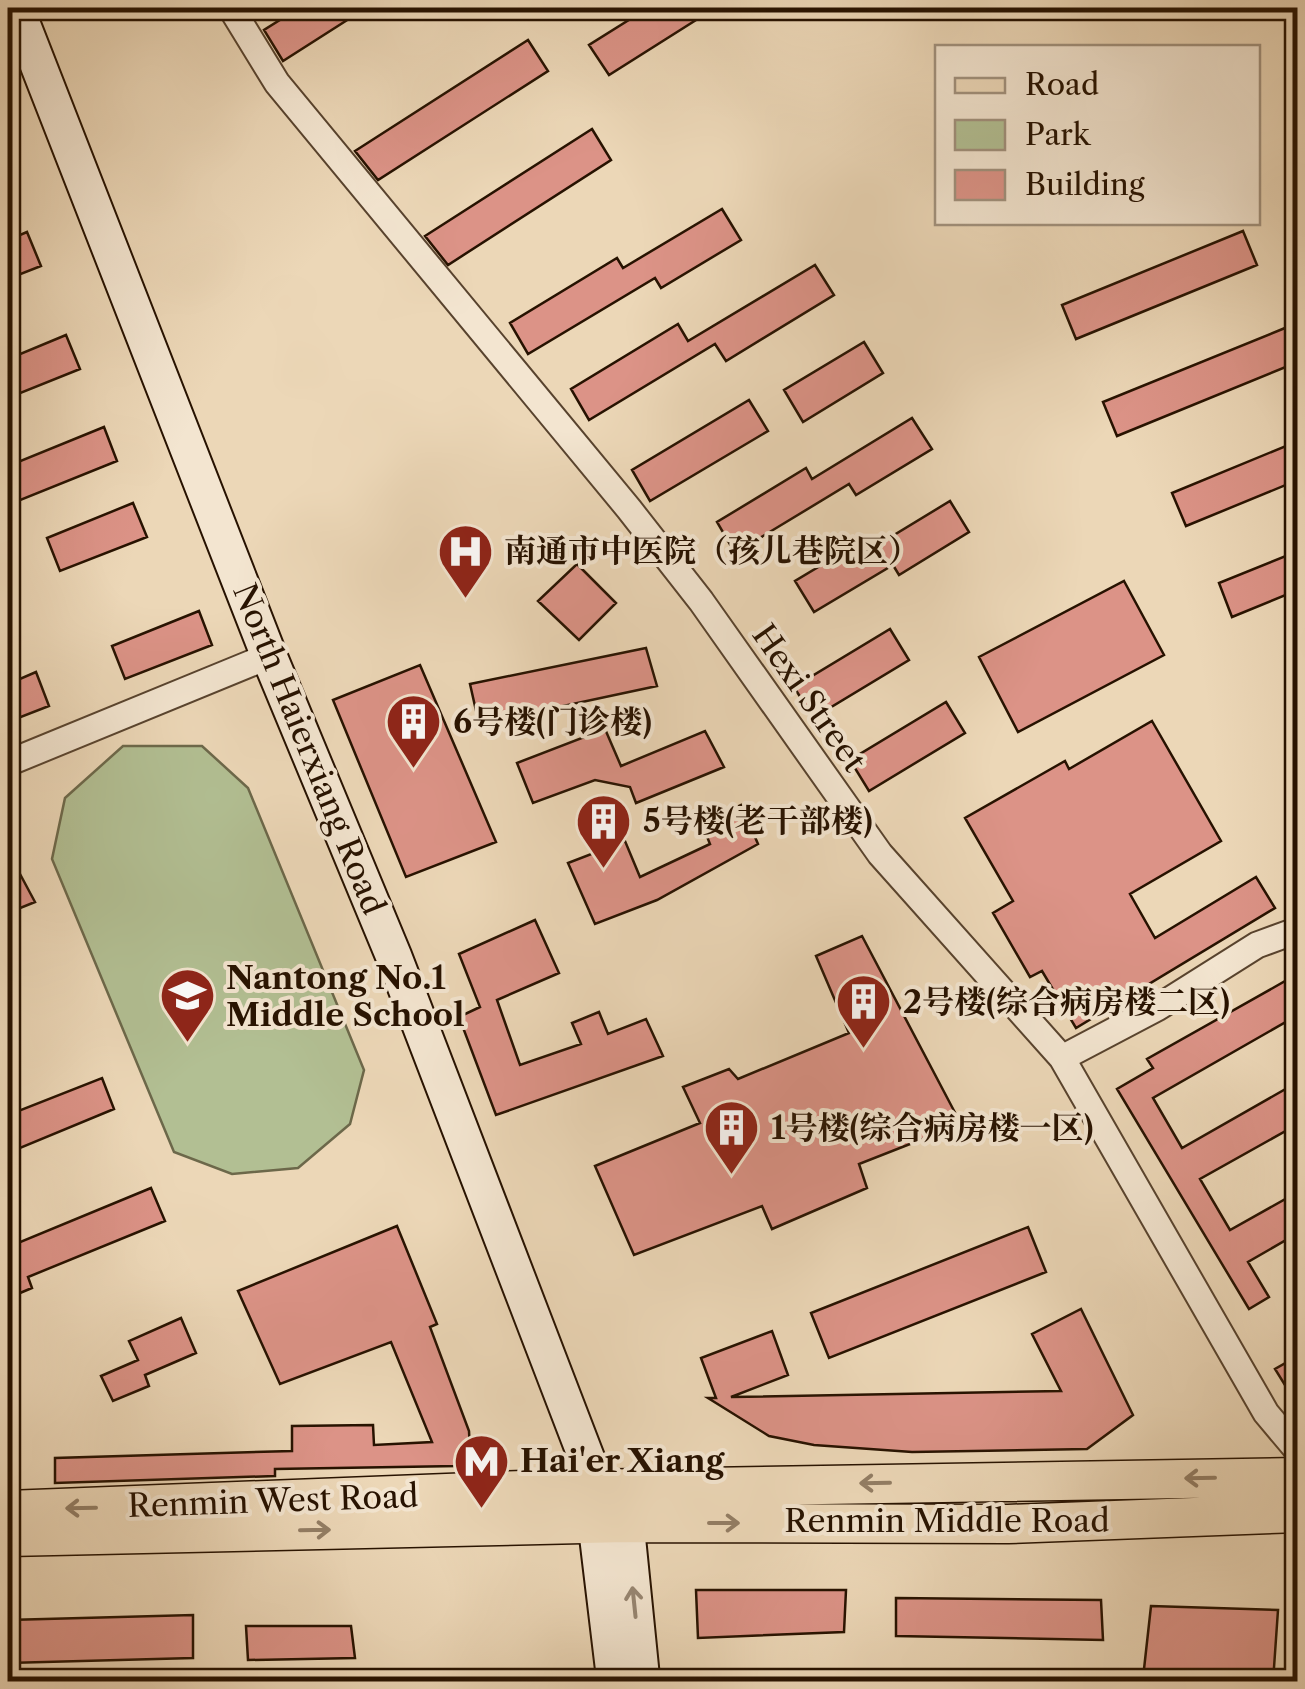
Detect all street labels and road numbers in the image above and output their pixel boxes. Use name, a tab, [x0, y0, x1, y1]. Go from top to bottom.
street label: North Haierxiang Road	[225, 578, 394, 920]
street label: Hexi Street	[744, 617, 875, 779]
street label: Renmin West Road	[127, 1476, 419, 1525]
street label: Renmin Middle Road	[784, 1501, 1110, 1540]

